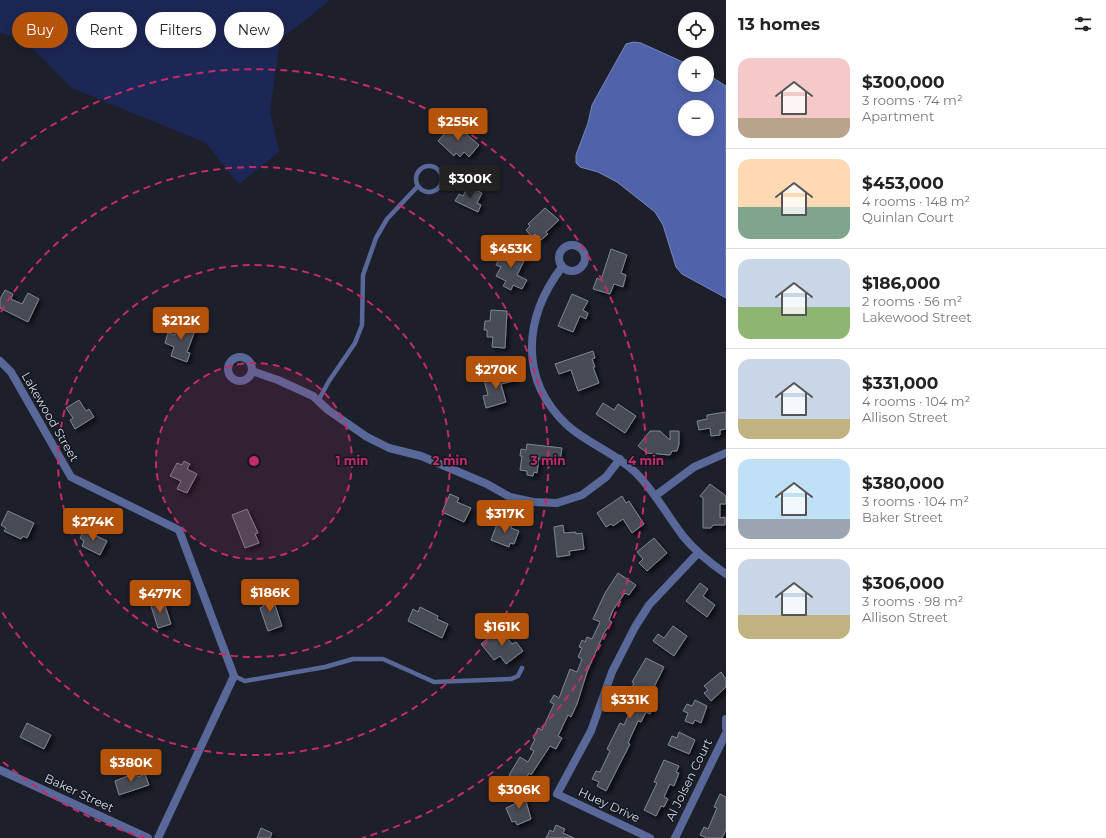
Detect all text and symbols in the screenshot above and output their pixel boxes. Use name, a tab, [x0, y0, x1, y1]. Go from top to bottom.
chip: Buy	[12, 12, 68, 48]
chip: Rent	[76, 12, 137, 48]
chip: Filters	[145, 12, 216, 48]
chip: New	[224, 12, 284, 48]
map controls	[678, 12, 714, 136]
button: locate	[678, 12, 714, 48]
icon: filters	[1072, 13, 1094, 35]
text: 13 homes	[738, 14, 820, 34]
button: +	[678, 56, 714, 92]
text: $300,000	[862, 72, 945, 92]
icon: home	[770, 74, 818, 122]
text: 3 rooms · 74 m²	[862, 92, 963, 108]
button: −	[678, 100, 714, 136]
pin: $255K	[430, 108, 486, 142]
text: Apartment	[862, 108, 934, 124]
text: $255K	[438, 113, 479, 129]
pin: $300K	[442, 165, 498, 199]
text: $300K	[448, 170, 492, 186]
text: $453,000	[862, 173, 944, 193]
icon: home	[770, 175, 818, 223]
text: 4 rooms · 148 m²	[862, 193, 970, 209]
text: Quinlan Court	[862, 209, 954, 225]
pin: $453K	[483, 235, 539, 269]
text: $453K	[490, 240, 532, 256]
text: $186,000	[862, 273, 940, 293]
icon: home	[770, 275, 818, 323]
text: 2 rooms · 56 m²	[862, 293, 962, 309]
pin: $212K	[153, 307, 209, 341]
text: Lakewood Street	[862, 309, 972, 325]
text: $212K	[162, 312, 200, 328]
pin: $270K	[468, 356, 524, 390]
text: $270K	[475, 361, 517, 377]
street label: Lakewood Street	[19, 369, 82, 464]
text: $331,000	[862, 373, 938, 393]
icon: home	[770, 375, 818, 423]
text: 4 rooms · 104 m²	[862, 393, 970, 409]
text: Allison Street	[862, 409, 948, 425]
text: 1 min	[336, 453, 368, 468]
text: 2 min	[433, 453, 467, 468]
text: 3 min	[530, 453, 566, 468]
text: 4 min	[628, 453, 664, 468]
centre of rings	[247, 454, 261, 468]
text: $380,000	[862, 473, 944, 493]
icon: home	[770, 475, 818, 523]
text: 3 rooms · 104 m²	[862, 493, 969, 509]
pin: $317K	[477, 500, 533, 534]
text: $317K	[486, 505, 524, 521]
pin: $274K	[65, 508, 121, 542]
text: Baker Street	[862, 509, 943, 525]
text: $274K	[72, 513, 114, 529]
text: $306,000	[862, 573, 944, 593]
icon: home	[770, 575, 818, 623]
pin: $186K	[242, 579, 298, 613]
pin: $477K	[132, 580, 188, 614]
text: $186K	[250, 584, 290, 600]
text: $477K	[139, 585, 181, 601]
text: 3 rooms · 98 m²	[862, 593, 963, 609]
text: Allison Street	[862, 609, 948, 625]
pin: $161K	[474, 613, 530, 647]
text: $161K	[484, 618, 520, 634]
pin: $331K	[602, 686, 658, 720]
text: $331K	[611, 691, 649, 707]
street label: Al Jolsen Court	[662, 736, 715, 823]
pin: $380K	[103, 749, 159, 783]
text: $380K	[110, 754, 152, 770]
street label: Baker Street	[42, 770, 116, 815]
pin: $306K	[491, 776, 547, 810]
text: $306K	[498, 781, 540, 797]
street label: Huey Drive	[576, 784, 642, 825]

